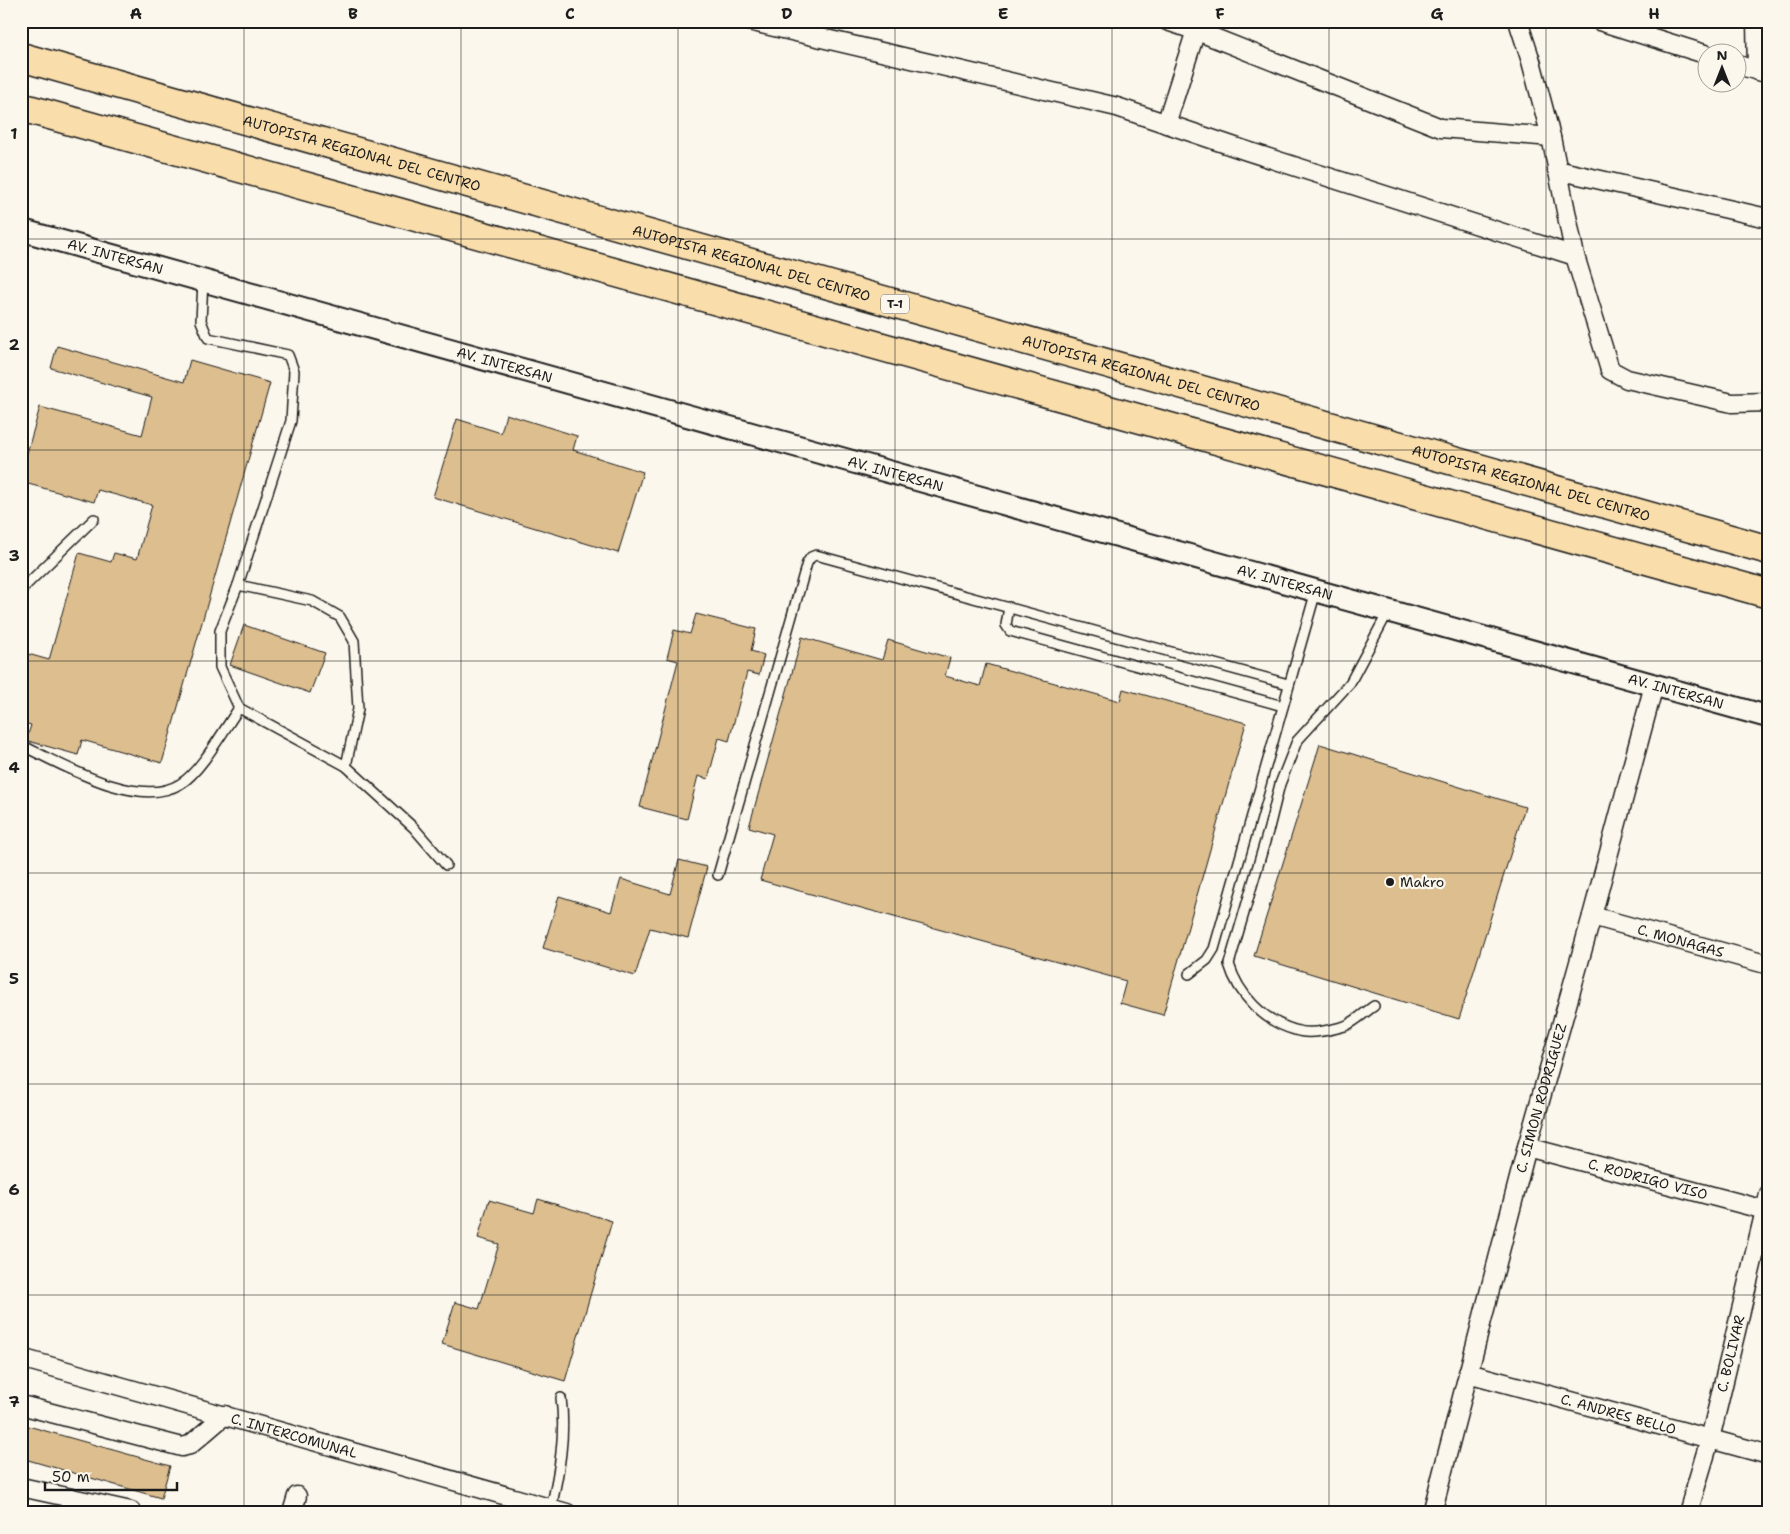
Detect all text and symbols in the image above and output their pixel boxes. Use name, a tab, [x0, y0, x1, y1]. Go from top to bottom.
text: A	[130, 3, 142, 24]
text: B	[348, 3, 358, 24]
text: C	[565, 3, 575, 24]
text: D	[781, 3, 793, 24]
text: E	[998, 3, 1008, 24]
text: F	[1215, 3, 1225, 24]
text: G	[1431, 3, 1444, 24]
text: H	[1648, 3, 1660, 24]
north arrow	[1698, 42, 1748, 92]
text: N	[1716, 46, 1728, 64]
street label: AUTOPISTA REGIONAL DEL CENTRO	[241, 111, 483, 195]
text: 1	[10, 123, 18, 144]
street label: AUTOPISTA REGIONAL DEL CENTRO	[630, 221, 873, 305]
street label: AV. INTERSAN	[65, 234, 165, 278]
road number: T-1	[881, 294, 909, 314]
street label: AUTOPISTA REGIONAL DEL CENTRO	[1020, 331, 1262, 415]
text: 2	[8, 334, 20, 355]
street label: AV. INTERSAN	[455, 343, 555, 387]
street label: AUTOPISTA REGIONAL DEL CENTRO	[1410, 441, 1652, 525]
street label: AV. INTERSAN	[846, 452, 946, 496]
text: 3	[8, 545, 20, 566]
street label: AV. INTERSAN	[1235, 560, 1335, 604]
street label: AV. INTERSAN	[1626, 669, 1726, 713]
text: 4	[8, 757, 20, 778]
place label: Makro	[1400, 873, 1444, 891]
marker: Makro	[1384, 876, 1396, 888]
street label: C. MONAGAS	[1635, 920, 1726, 961]
text: 5	[9, 968, 19, 989]
street label: C. SIMON RODRIGUEZ	[1512, 1021, 1570, 1175]
street label: C. RODRIGO VISO	[1586, 1155, 1710, 1203]
text: 6	[8, 1179, 20, 1200]
street label: C. BOLIVAR	[1713, 1313, 1749, 1394]
street label: C. ANDRES BELLO	[1559, 1390, 1678, 1438]
text: 7	[8, 1391, 20, 1412]
street label: C. INTERCOMUNAL	[229, 1409, 360, 1462]
scale bar	[45, 1459, 178, 1491]
text: 50 m	[52, 1467, 90, 1487]

